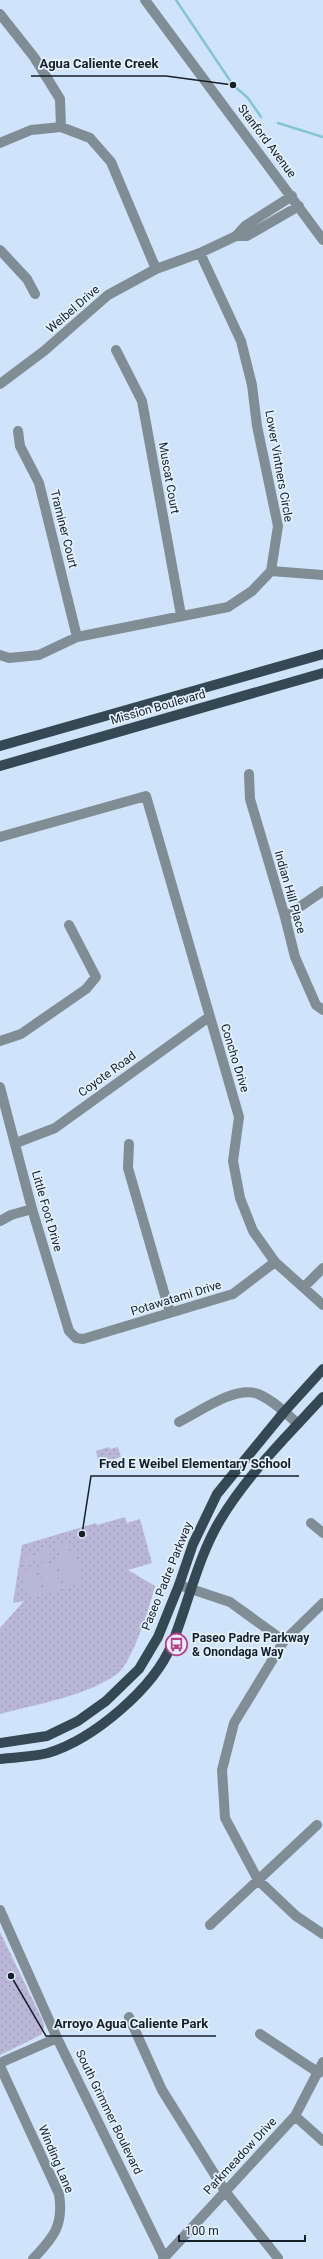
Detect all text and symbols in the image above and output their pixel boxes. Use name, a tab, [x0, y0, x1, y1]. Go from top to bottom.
callout: Agua Caliente Creek	[31, 51, 166, 76]
text: Agua Caliente Creek	[39, 56, 160, 71]
street label: Stanford Avenue	[235, 102, 299, 180]
street label: Weibel Drive	[44, 282, 102, 336]
street label: Lower Vintners Circle	[262, 409, 296, 523]
street label: Muscat Court	[156, 441, 182, 515]
street label: Traminer Court	[48, 488, 81, 570]
street label: Mission Boulevard	[109, 687, 207, 727]
street label: Indian Hill Place	[271, 849, 309, 935]
street label: Concho Drive	[218, 1022, 252, 1094]
street label: Coyote Road	[75, 1048, 139, 1100]
street label: Little Foot Drive	[29, 1169, 65, 1253]
street label: Potawatami Drive	[129, 1278, 223, 1318]
callout: Fred E Weibel Elementary School	[91, 1451, 299, 1476]
text: Fred E Weibel Elementary School	[99, 1456, 291, 1471]
street label: Paseo Padre Parkway	[139, 1519, 195, 1632]
place label: Paseo Padre Parkway & Onondaga Way	[192, 1631, 310, 1659]
bus stop icon: Paseo Padre Parkway & Onondaga Way	[163, 1632, 189, 1658]
callout: Arroyo Agua Caliente Park	[46, 2011, 216, 2036]
text: Arroyo Agua Caliente Park	[54, 2016, 209, 2031]
street label: South Grimmer Boulevard	[73, 2047, 145, 2177]
street label: Parkmeadow Drive	[201, 2115, 279, 2197]
street label: Winding Lane	[35, 2123, 77, 2195]
scale bar	[179, 2217, 305, 2243]
text: 100 m	[185, 2224, 219, 2238]

